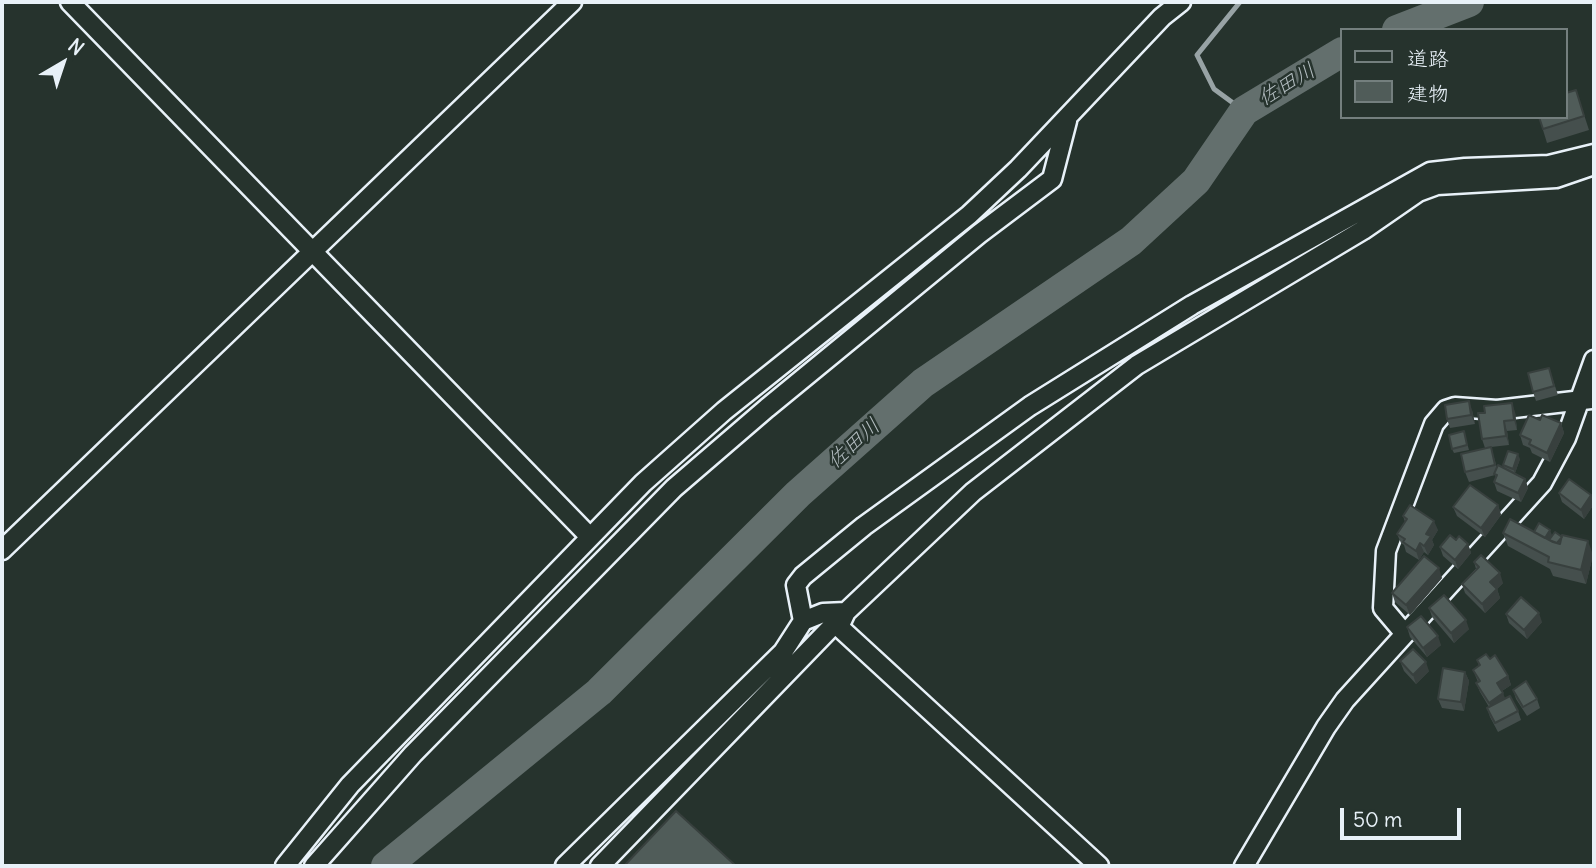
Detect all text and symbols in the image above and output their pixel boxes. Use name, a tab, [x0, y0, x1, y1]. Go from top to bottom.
north arrow	[28, 28, 98, 98]
legend	[1340, 28, 1568, 119]
text: N	[64, 33, 89, 60]
text: 道路	[1407, 45, 1449, 72]
water label: 佐田川	[1254, 58, 1320, 112]
text: 建物	[1407, 80, 1449, 107]
water label: 佐田川	[822, 414, 886, 474]
scale bar	[1344, 794, 1465, 838]
text: 50 m	[1353, 806, 1402, 833]

